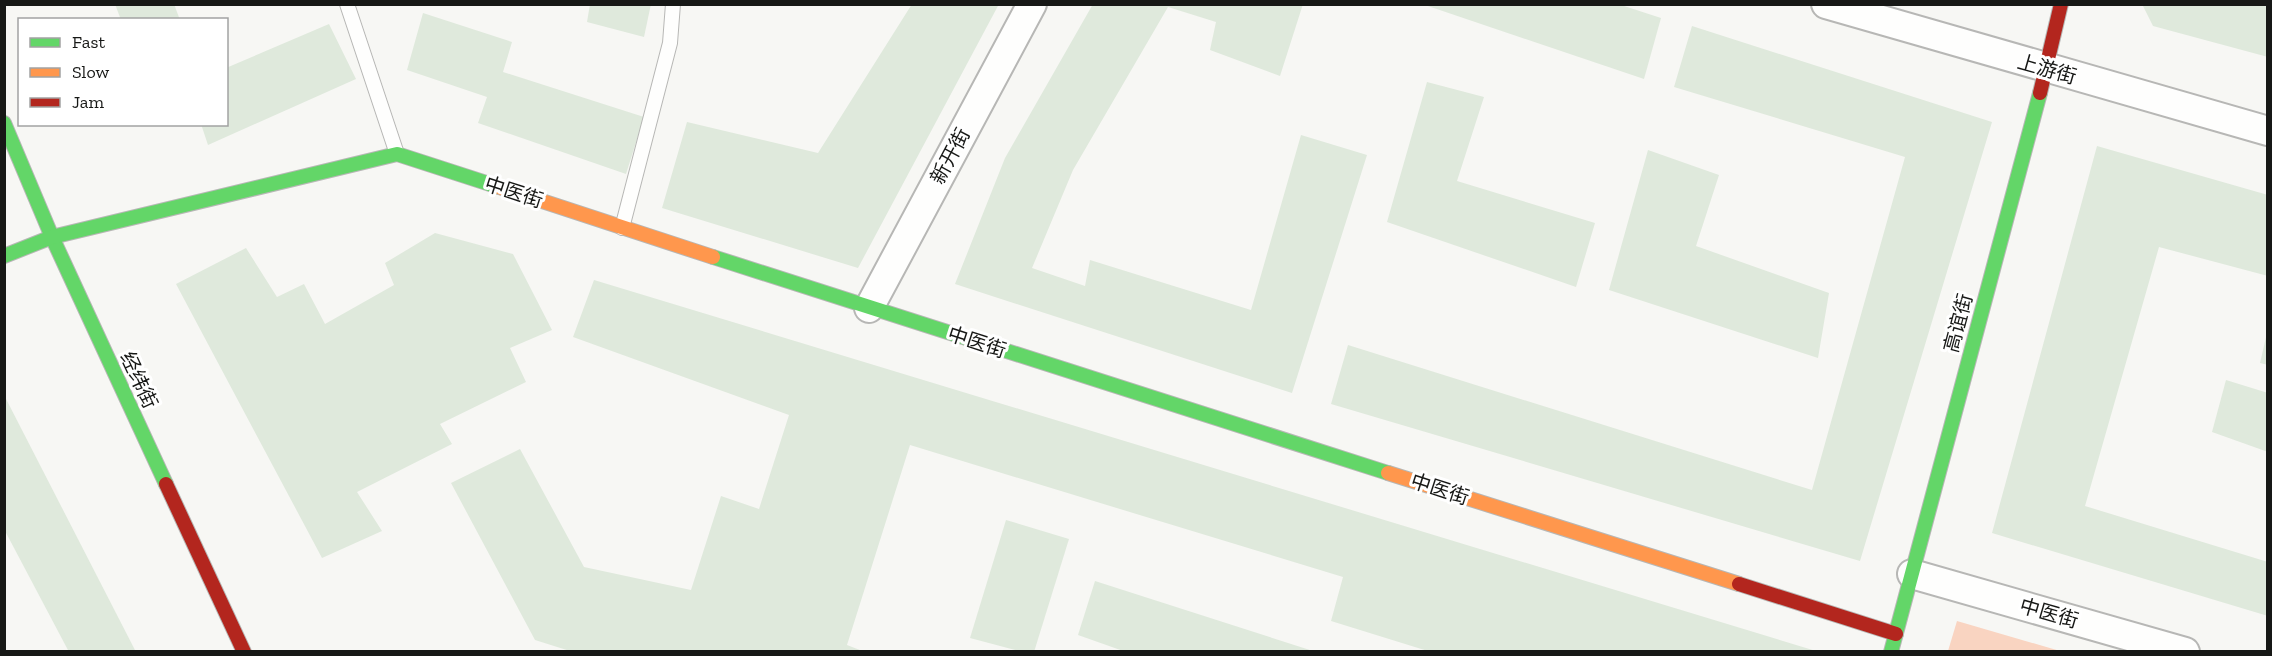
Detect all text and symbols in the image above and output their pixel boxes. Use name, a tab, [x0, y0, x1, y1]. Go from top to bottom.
legend	[18, 18, 228, 126]
text: Fast	[72, 31, 105, 53]
street label: 上游街	[2015, 49, 2079, 89]
text: Slow	[72, 61, 109, 83]
text: Jam	[72, 91, 104, 113]
street label: 新开街	[925, 124, 975, 188]
street label: 中医街	[482, 171, 546, 213]
street label: 高谊街	[1939, 291, 1977, 355]
street label: 中医街	[945, 321, 1009, 363]
street label: 经纬街	[115, 348, 163, 412]
street label: 中医街	[1408, 468, 1472, 510]
street label: 中医街	[2017, 593, 2081, 633]

